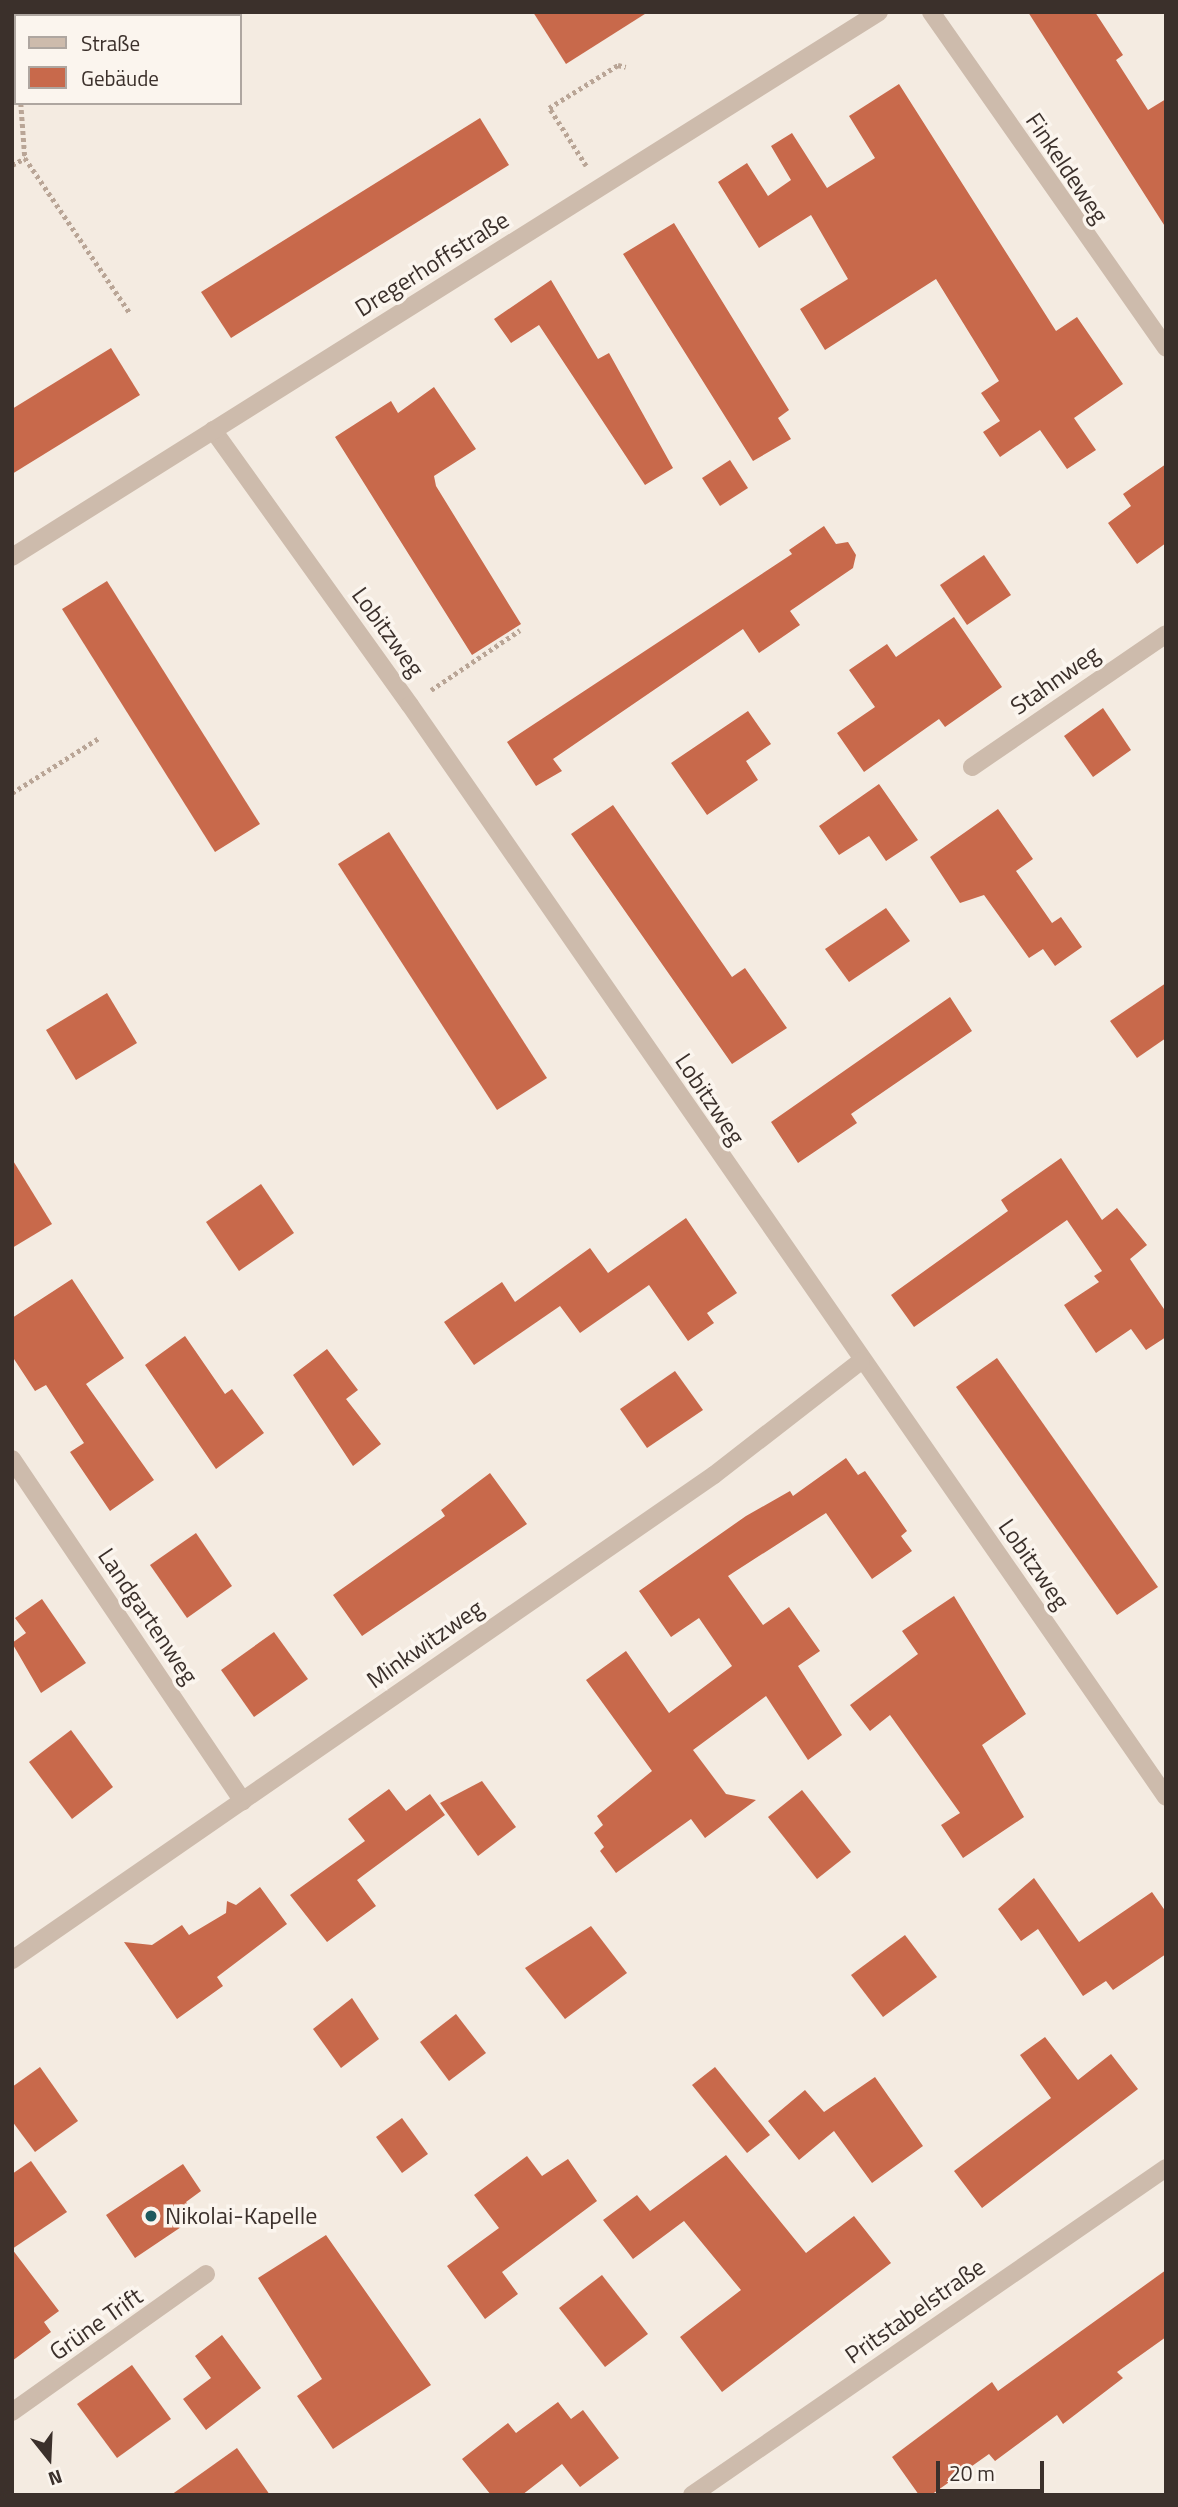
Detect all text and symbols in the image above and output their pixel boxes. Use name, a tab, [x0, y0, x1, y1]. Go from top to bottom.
legend	[14, 14, 242, 105]
text: Straße	[81, 27, 140, 59]
text: Gebäude	[81, 62, 159, 94]
street label: Finkeldeweg	[1020, 107, 1114, 229]
street label: Dregerhoffstraße	[350, 205, 514, 323]
street label: Lobitzweg	[346, 582, 430, 682]
street label: Stahnweg	[1005, 639, 1105, 721]
street label: Lobitzweg	[669, 1048, 751, 1150]
street label: Lobitzweg	[992, 1513, 1076, 1615]
street label: Landgartenweg	[92, 1543, 204, 1689]
street label: Minkwitzweg	[361, 1593, 489, 1695]
place label: Nikolai-Kapelle	[165, 2202, 317, 2230]
marker: Nikolai-Kapelle	[143, 2208, 159, 2224]
street label: Pritstabelstraße	[840, 2252, 990, 2370]
street label: Grüne Trift	[44, 2282, 148, 2366]
north arrow	[14, 2423, 84, 2493]
scale bar	[940, 2448, 1048, 2492]
text: 20 m	[949, 2457, 995, 2489]
text: N	[45, 2463, 66, 2494]

